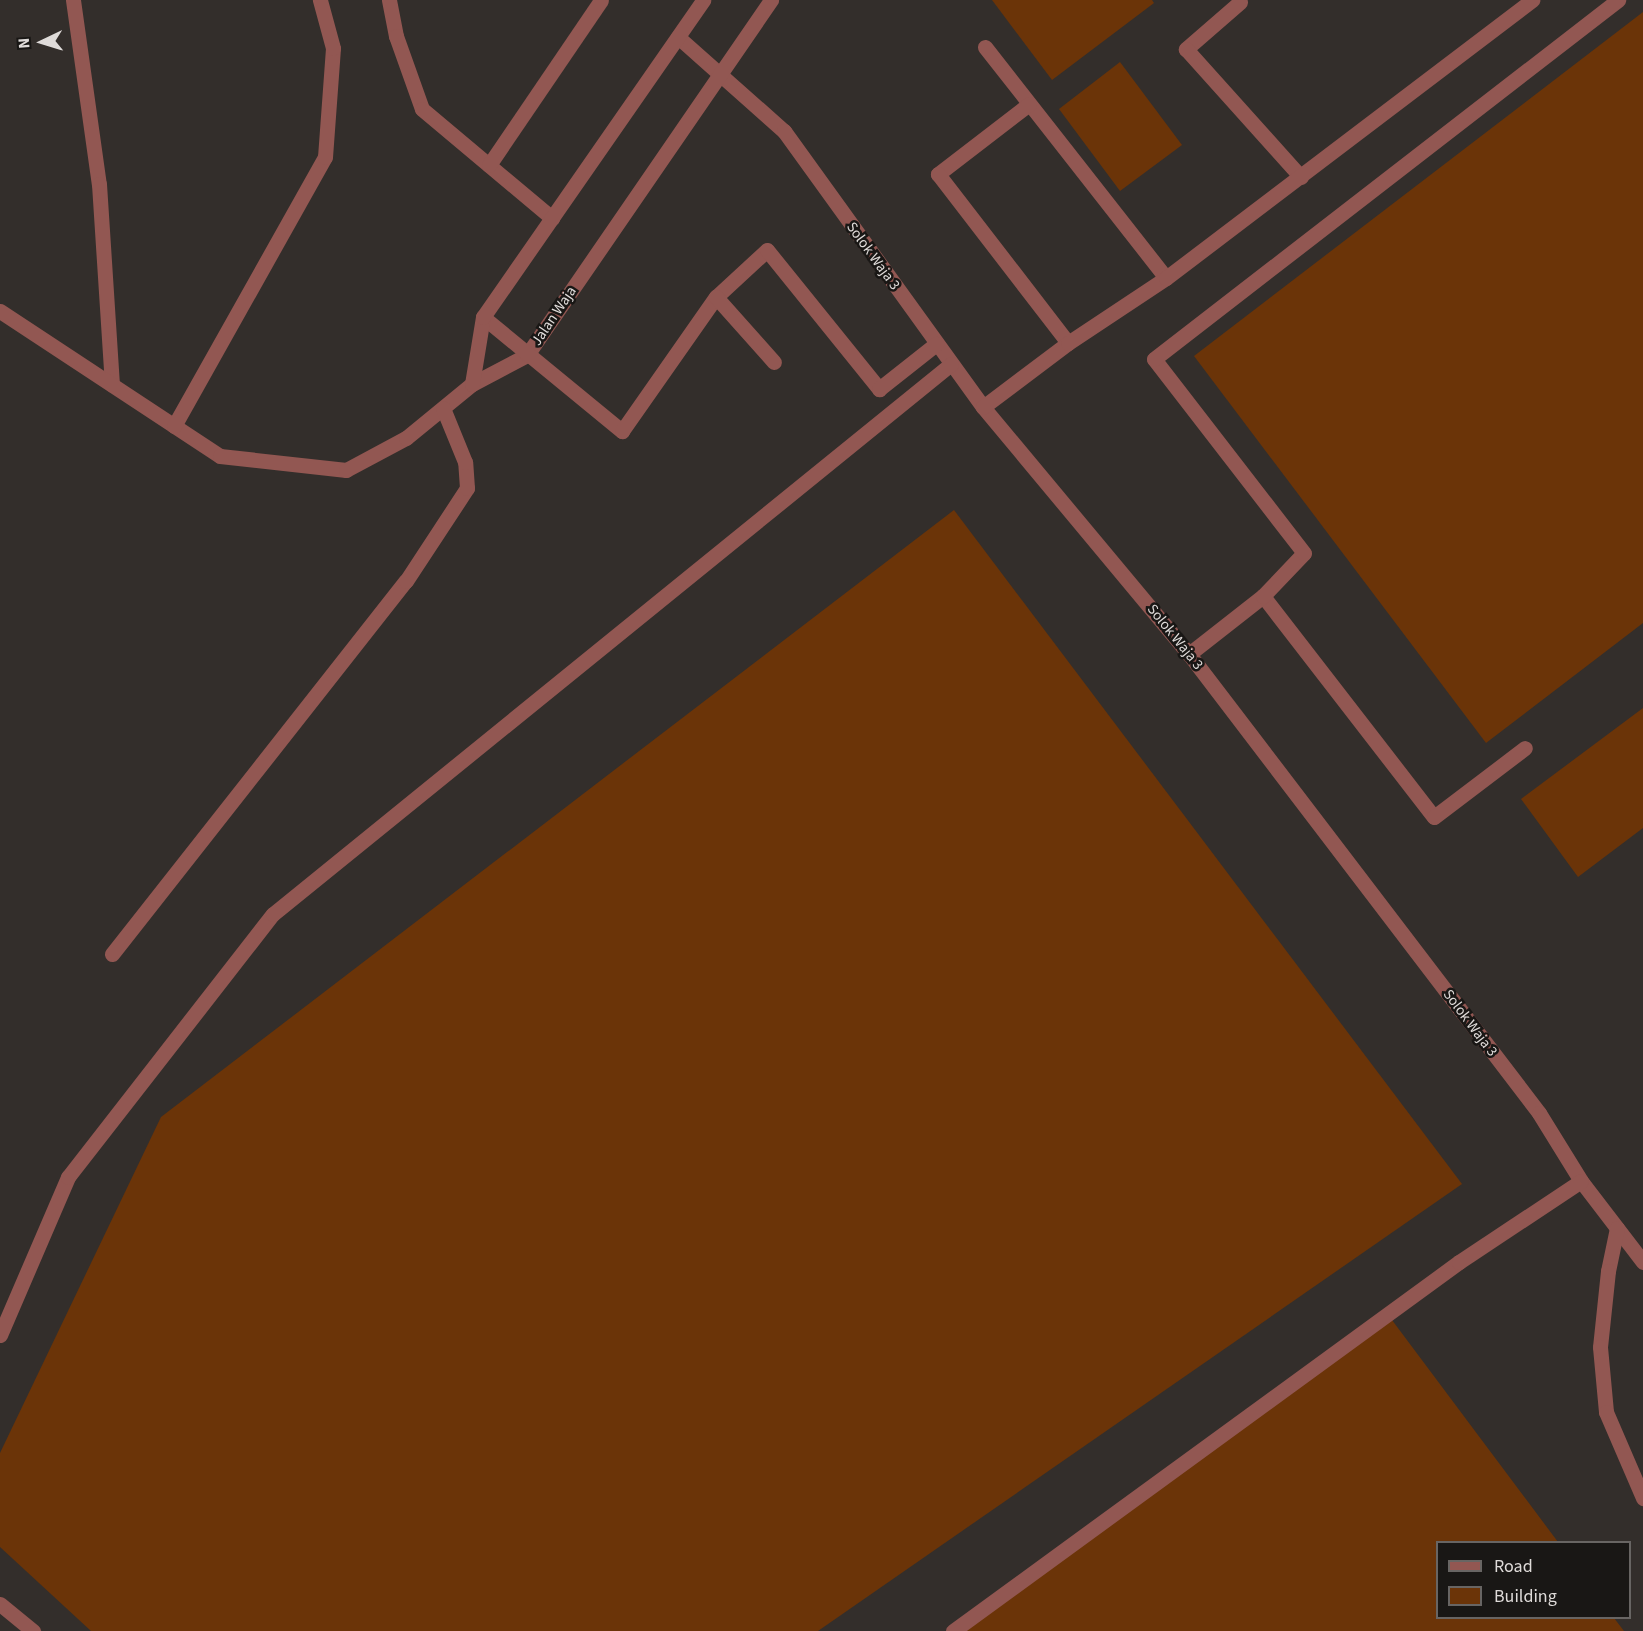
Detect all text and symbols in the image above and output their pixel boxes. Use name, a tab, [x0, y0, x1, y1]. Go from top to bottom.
north arrow	[12, 12, 72, 72]
text: N	[13, 37, 35, 49]
street label: Solok Waja 3	[842, 219, 904, 293]
street label: Jalan Waja	[528, 283, 580, 349]
street label: Solok Waja 3	[1143, 601, 1207, 673]
street label: Solok Waja 3	[1439, 986, 1501, 1060]
legend	[1436, 1541, 1631, 1619]
text: Road	[1494, 1554, 1533, 1579]
text: Building	[1494, 1584, 1557, 1609]

